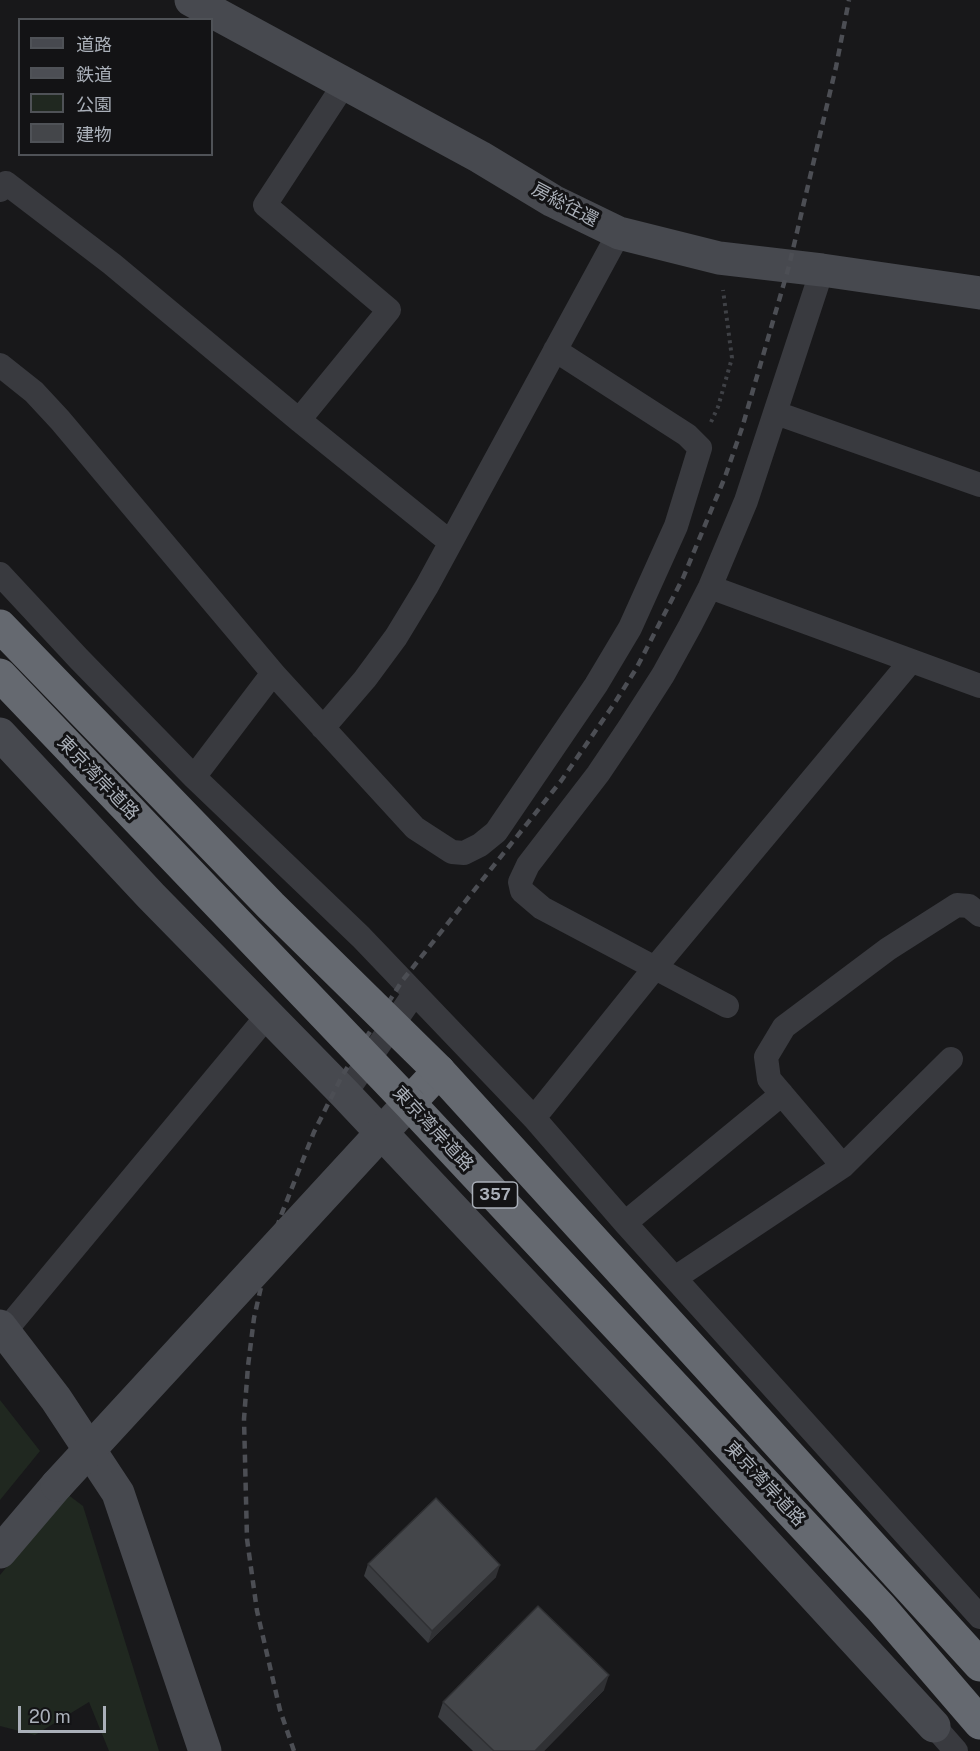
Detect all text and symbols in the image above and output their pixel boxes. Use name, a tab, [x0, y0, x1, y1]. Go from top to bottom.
legend	[18, 18, 213, 156]
text: 道路	[76, 34, 112, 55]
text: 鉄道	[76, 64, 112, 85]
text: 公園	[76, 94, 112, 115]
text: 建物	[76, 124, 112, 145]
street label: 房総往還	[528, 179, 602, 231]
street label: 東京湾岸道路	[53, 732, 143, 824]
street label: 東京湾岸道路	[388, 1082, 478, 1176]
road number: 357	[472, 1182, 518, 1208]
street label: 東京湾岸道路	[720, 1437, 810, 1531]
scale bar	[21, 1694, 110, 1732]
text: 20 m	[29, 1706, 71, 1727]

